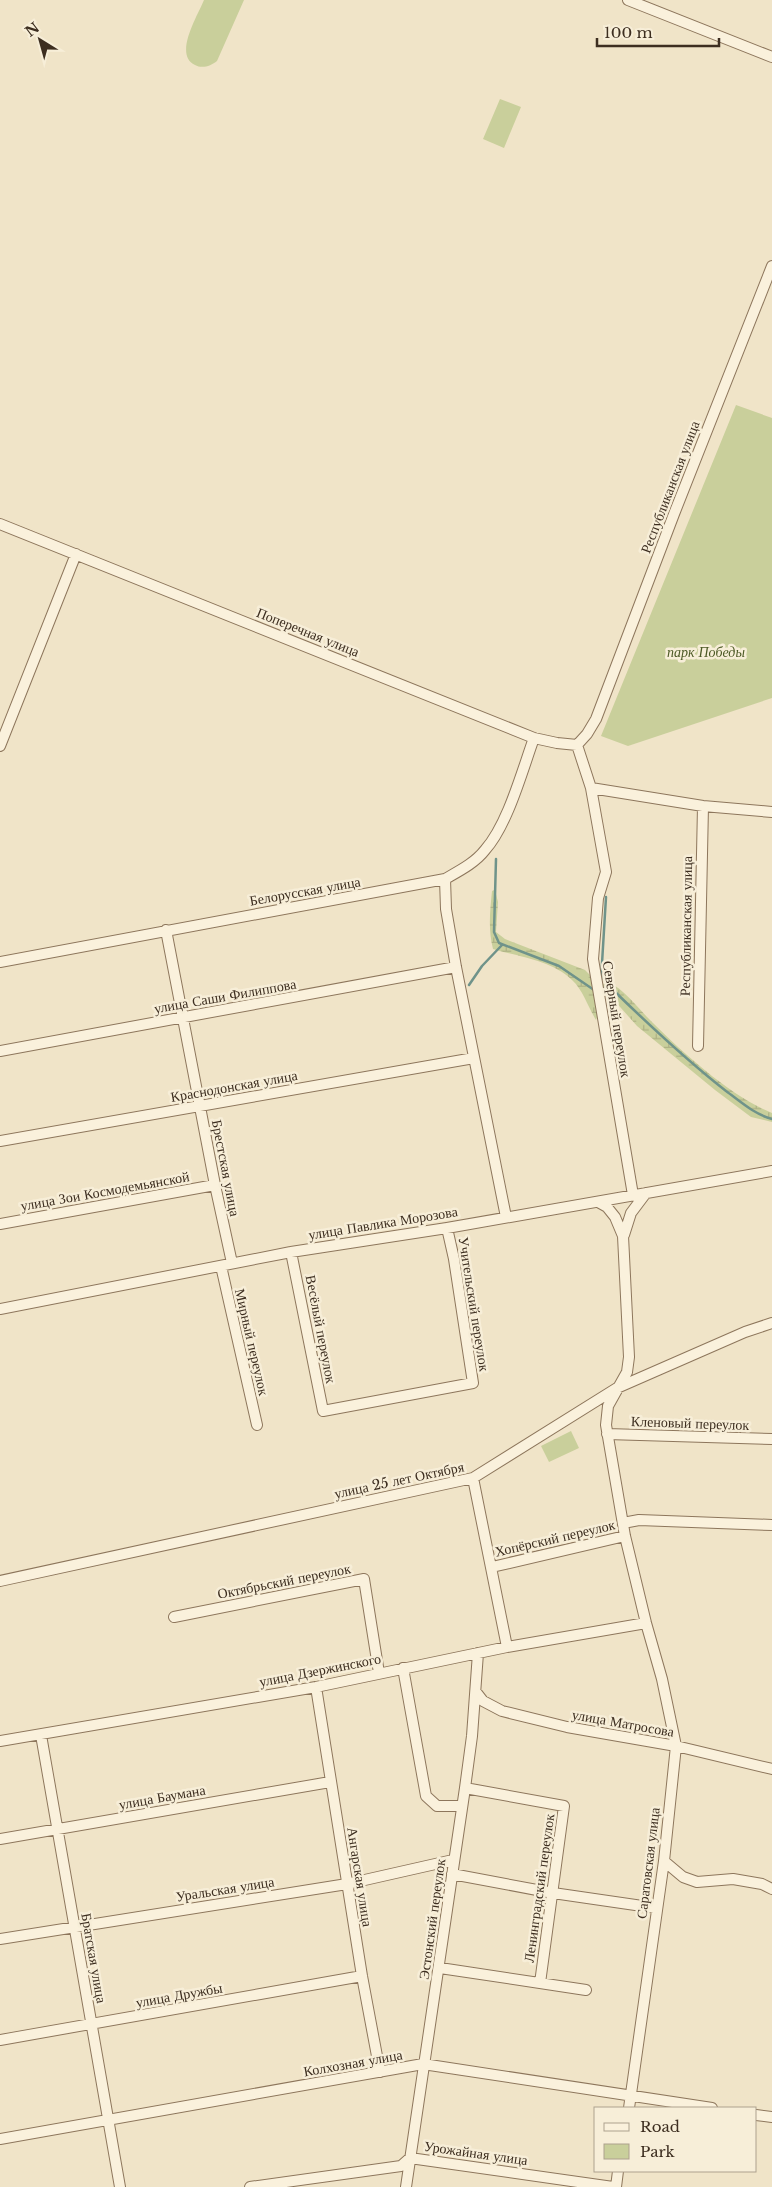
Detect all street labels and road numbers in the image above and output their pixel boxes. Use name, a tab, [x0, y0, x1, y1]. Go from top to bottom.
street label: Республиканская улица	[636, 418, 704, 556]
street label: Поперечная улица	[254, 603, 363, 661]
street label: Республиканская улица	[676, 855, 696, 996]
street label: Белорусская улица	[248, 872, 363, 910]
street label: Северный переулок	[599, 960, 635, 1079]
street label: улица Саши Филиппова	[152, 974, 298, 1017]
street label: Краснодонская улица	[169, 1066, 300, 1106]
street label: Брестская улица	[208, 1118, 244, 1219]
street label: улица Зои Космодемьянской	[19, 1167, 191, 1215]
street label: улица Павлика Морозова	[307, 1202, 460, 1244]
street label: Учительский переулок	[454, 1235, 494, 1373]
street label: Весёлый переулок	[302, 1273, 340, 1385]
street label: Мирный переулок	[231, 1287, 273, 1397]
street label: Кленовый переулок	[631, 1412, 750, 1434]
street label: улица 25 лет Октября	[332, 1457, 466, 1503]
street label: Хопёрский переулок	[493, 1515, 617, 1561]
street label: Октябрьский переулок	[216, 1559, 352, 1603]
street label: улица Дзержинского	[258, 1649, 382, 1691]
street label: улица Матросова	[571, 1705, 676, 1741]
street label: улица Баумана	[117, 1780, 207, 1813]
street label: Саратовская улица	[632, 1806, 664, 1920]
street label: Ленинградский переулок	[520, 1812, 558, 1963]
street label: Ангарская улица	[343, 1826, 377, 1929]
street label: Эстонский переулок	[415, 1857, 449, 1980]
street label: Уральская улица	[174, 1872, 276, 1906]
street label: Братская улица	[77, 1912, 111, 2005]
street label: улица Дружбы	[134, 1978, 224, 2011]
street label: Колхозная улица	[302, 2045, 405, 2081]
street label: Урожайная улица	[423, 2137, 530, 2169]

